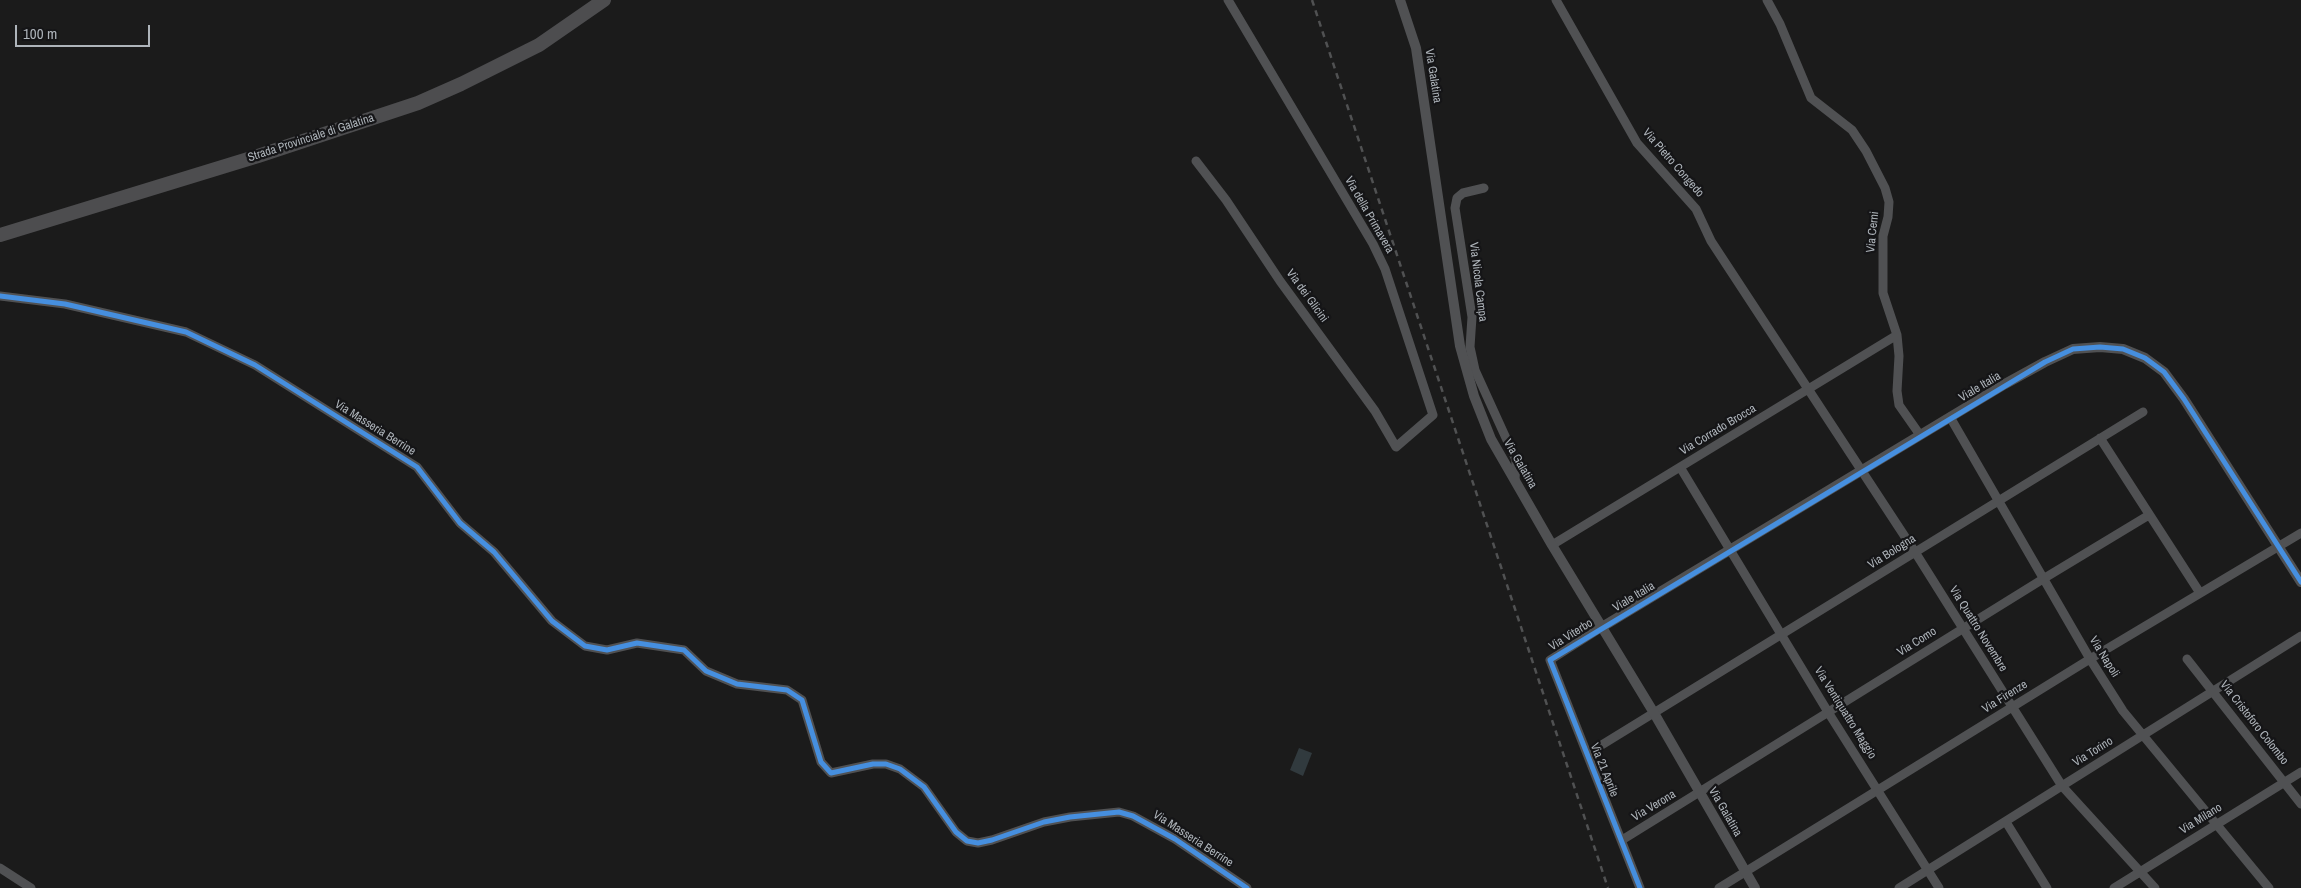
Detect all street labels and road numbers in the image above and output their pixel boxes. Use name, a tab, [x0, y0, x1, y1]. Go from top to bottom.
street label: Via Galatina	[1422, 48, 1444, 104]
street label: Strada Provinciale di Galatina	[246, 111, 376, 165]
street label: Via Pietro Congedo	[1639, 126, 1707, 200]
street label: Via della Primavera	[1341, 174, 1397, 256]
street label: Via Cerni	[1864, 211, 1882, 253]
street label: Via Nicola Campa	[1466, 242, 1490, 322]
street label: Via dei Glicini	[1283, 267, 1331, 325]
street label: Viale Italia	[1956, 369, 2004, 405]
street label: Via Masseria Berrine	[332, 397, 418, 459]
street label: Via Corrado Brocca	[1677, 402, 1759, 458]
street label: Via Galatina	[1500, 437, 1540, 491]
street label: Via Bologna	[1866, 532, 1918, 572]
street label: Viale Italia	[1610, 579, 1658, 615]
street label: Via Quattro Novembre	[1946, 584, 2010, 674]
street label: Via Viterbo	[1546, 616, 1596, 654]
street label: Via Como	[1895, 624, 1939, 660]
street label: Via Napoli	[2086, 634, 2122, 680]
street label: Via Ventiquattro Maggio	[1811, 664, 1879, 762]
street label: Via Firenze	[1980, 677, 2030, 717]
street label: Via Cristoforo Colombo	[2217, 678, 2291, 768]
street label: Via Torino	[2070, 734, 2116, 770]
street label: Via 21 Aprile	[1587, 741, 1621, 799]
street label: Via Galatina	[1705, 785, 1745, 839]
street label: Via Verona	[1629, 787, 1679, 825]
street label: Via Milano	[2177, 800, 2225, 838]
street label: Via Masseria Berrine	[1150, 808, 1236, 870]

